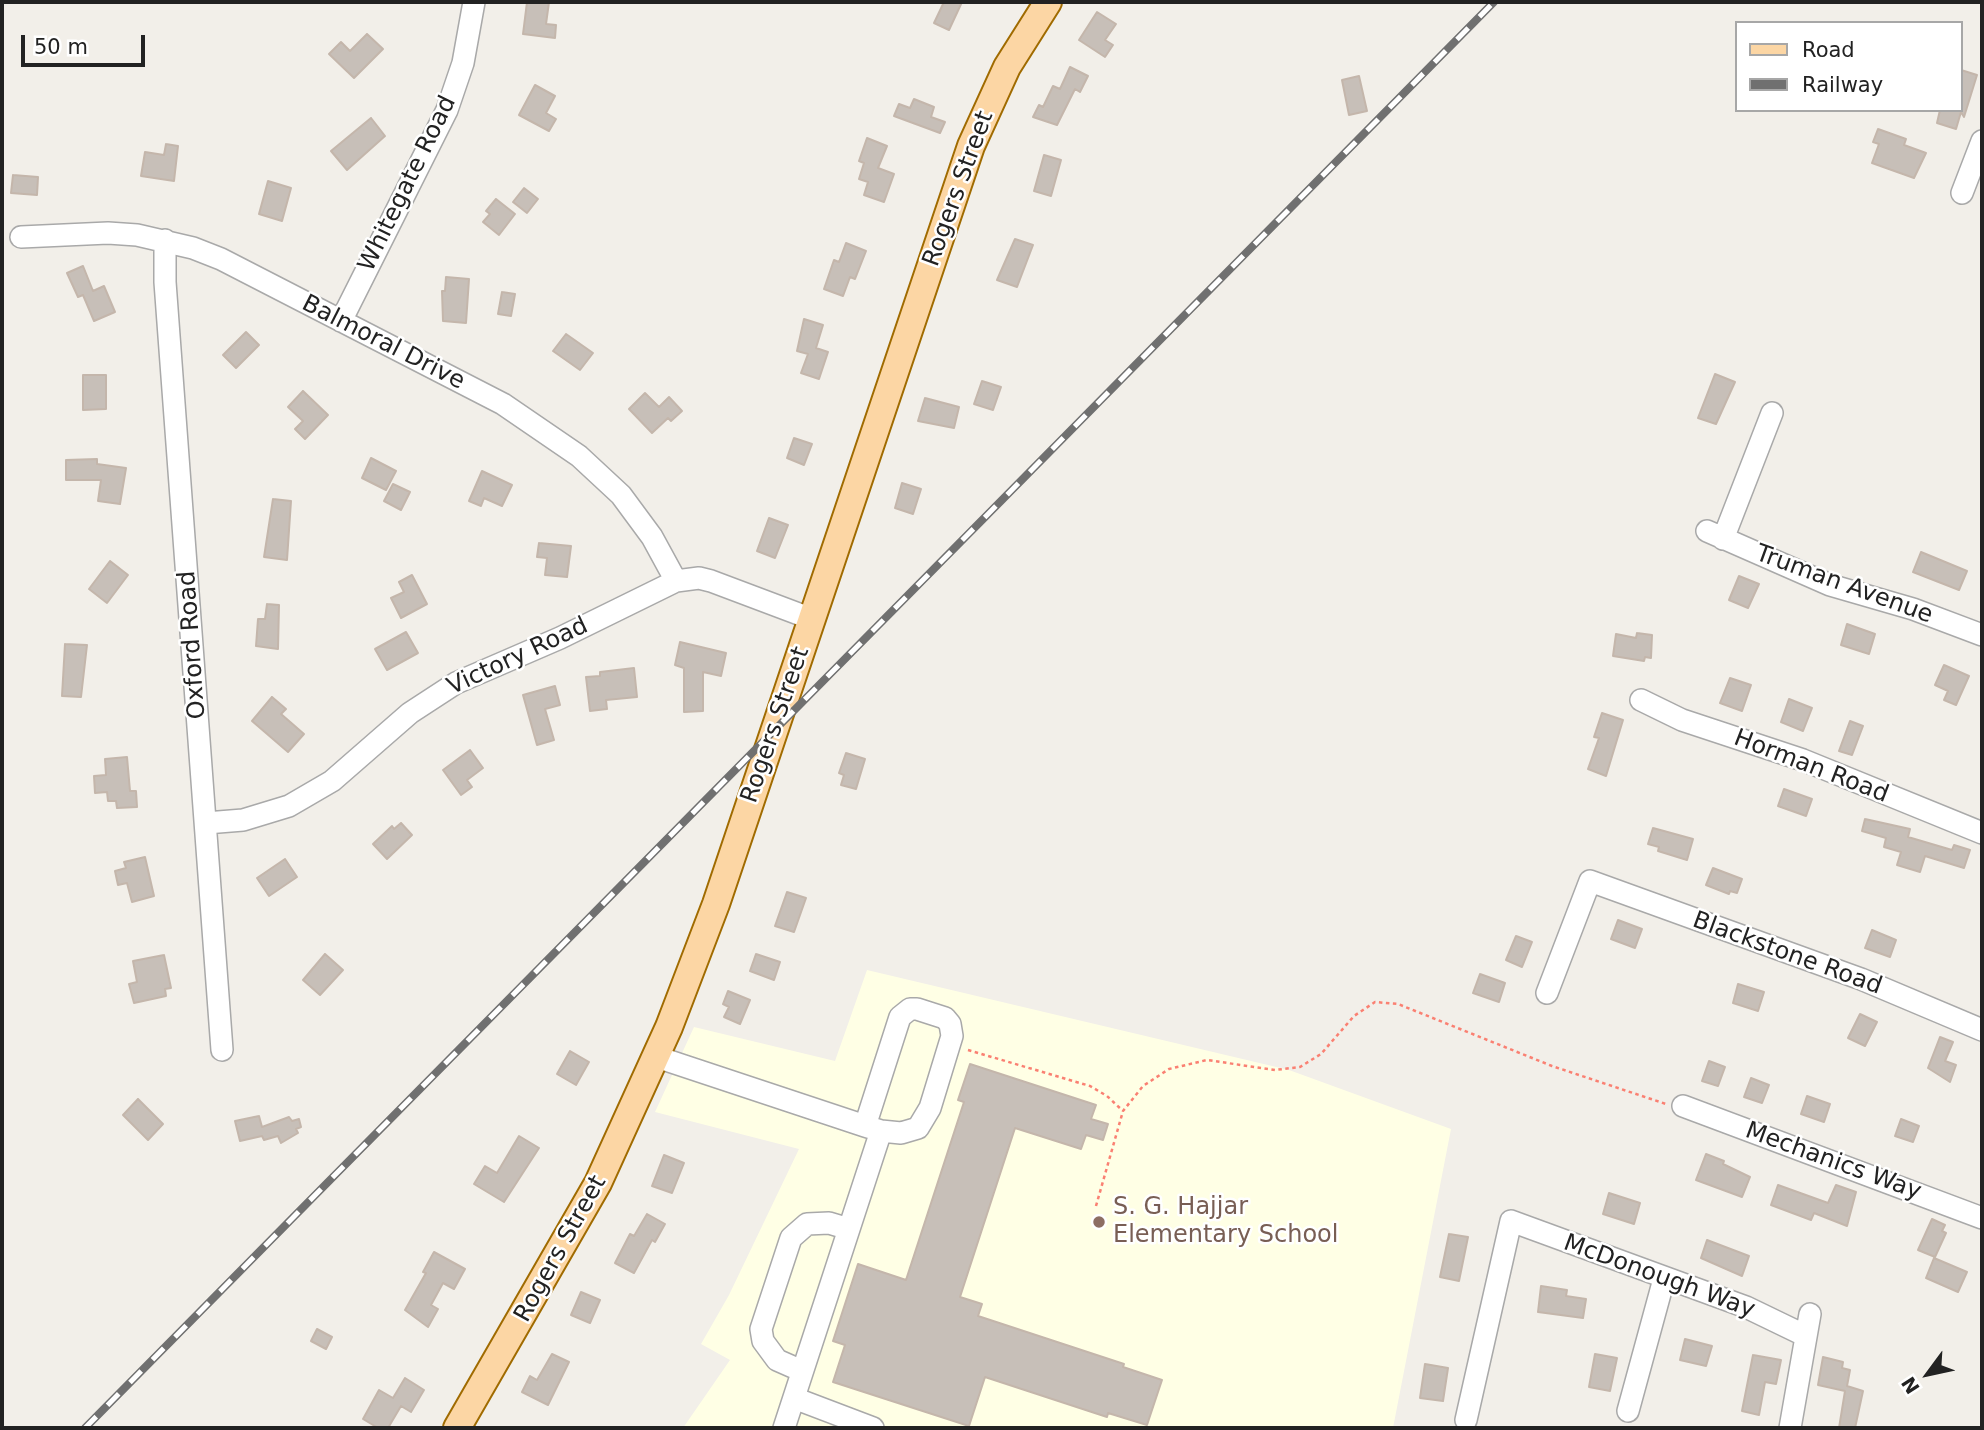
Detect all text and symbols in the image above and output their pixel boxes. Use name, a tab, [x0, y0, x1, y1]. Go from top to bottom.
scale bar	[24, 21, 149, 65]
legend	[1736, 21, 1963, 112]
text: 50 m	[34, 35, 88, 59]
text: Road	[1802, 38, 1855, 62]
text: Railway	[1802, 73, 1883, 97]
street label: Whitegate Road	[353, 92, 463, 276]
street label: Rogers Street	[918, 107, 1000, 271]
street label: Balmoral Drive	[297, 290, 469, 396]
street label: Truman Avenue	[1752, 540, 1936, 630]
street label: Oxford Road	[173, 570, 213, 720]
street label: Victory Road	[443, 612, 593, 702]
street label: Rogers Street	[736, 643, 816, 807]
street label: Horman Road	[1730, 724, 1892, 810]
street label: Blackstone Road	[1688, 906, 1886, 1002]
street label: Mechanics Way	[1741, 1117, 1925, 1207]
street label: Rogers Street	[509, 1171, 613, 1327]
place label: S. G. Hajjar Elementary School	[1113, 1194, 1338, 1250]
marker: S. G. Hajjar Elementary School	[1091, 1214, 1107, 1230]
street label: McDonough Way	[1559, 1229, 1759, 1325]
north arrow	[1893, 1339, 1963, 1409]
text: N	[1897, 1373, 1924, 1398]

